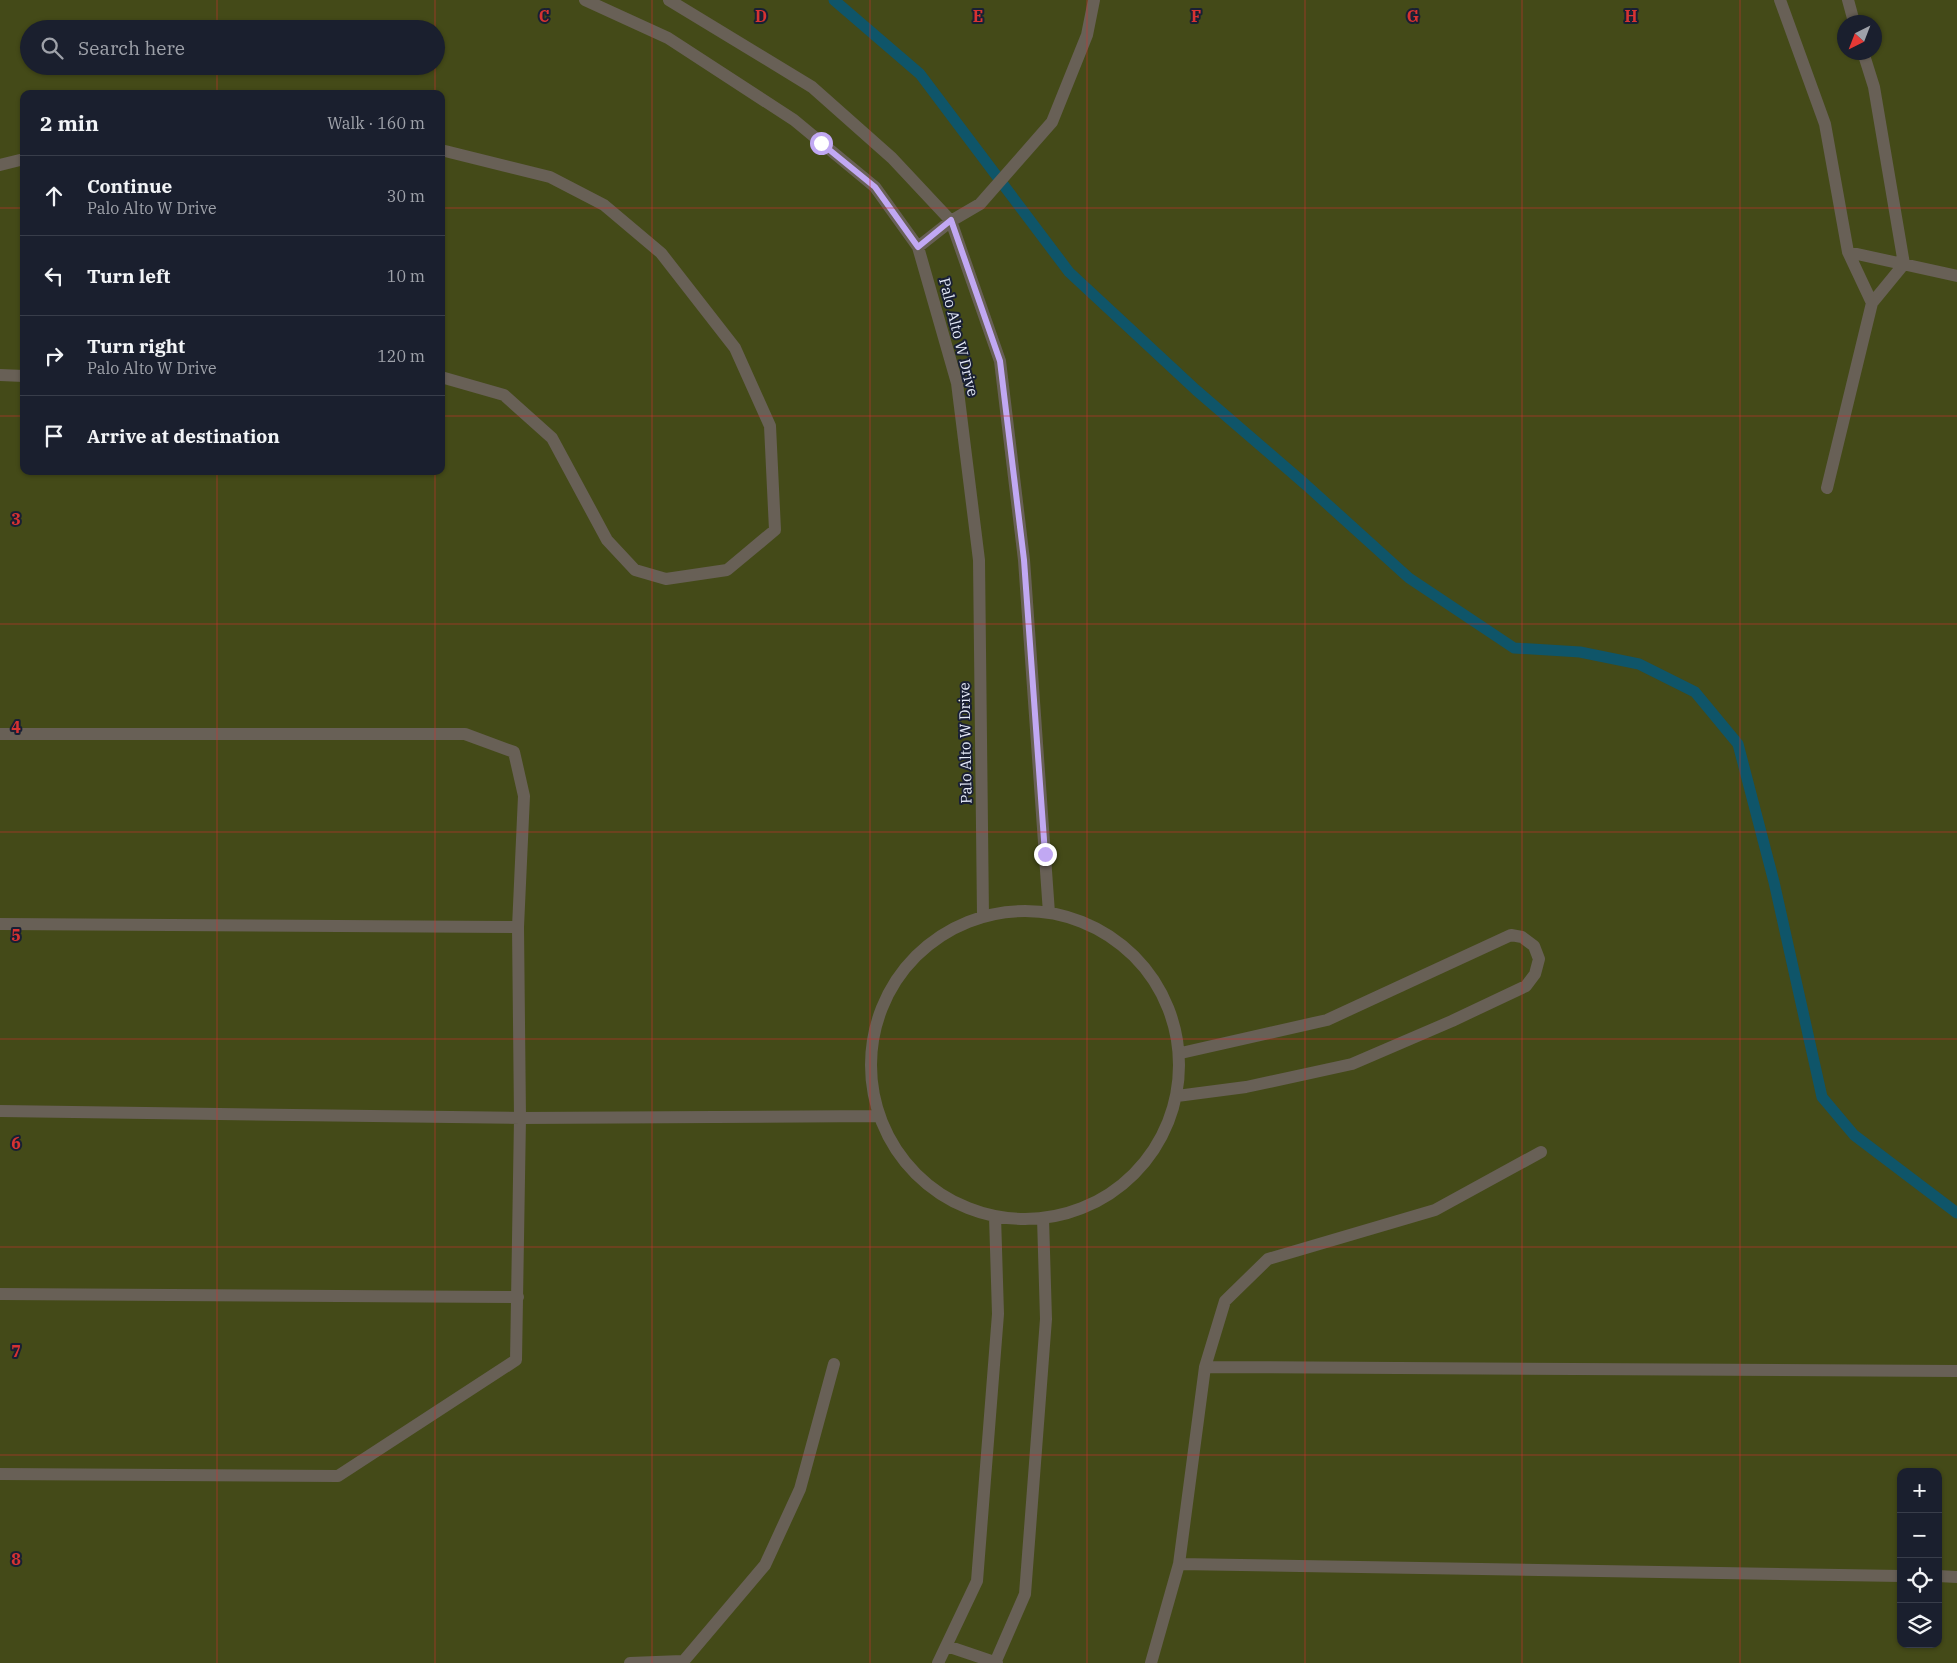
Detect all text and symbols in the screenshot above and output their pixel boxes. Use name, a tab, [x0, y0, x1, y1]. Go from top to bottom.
text: C	[539, 6, 549, 26]
text: D	[755, 6, 767, 26]
text: E	[973, 6, 983, 26]
text: F	[1191, 6, 1201, 26]
text: G	[1407, 6, 1419, 26]
text: H	[1625, 6, 1638, 26]
north arrow	[1837, 15, 1882, 60]
search box	[20, 20, 445, 75]
icon: search	[38, 34, 66, 62]
text: Search here	[78, 36, 185, 60]
text: 2 min	[40, 109, 99, 137]
text: Walk · 160 m	[327, 113, 425, 133]
route start	[810, 132, 833, 155]
text: Continue	[87, 174, 172, 198]
icon: ahead	[40, 182, 68, 210]
text: 30 m	[387, 186, 425, 206]
text: Palo Alto W Drive	[87, 198, 217, 218]
icon: left	[40, 262, 68, 290]
text: Turn left	[87, 264, 170, 288]
text: 10 m	[387, 266, 425, 286]
street label: Palo Alto W Drive	[935, 276, 983, 398]
text: Turn right	[87, 334, 185, 358]
icon: right	[40, 342, 68, 370]
text: 120 m	[377, 346, 425, 366]
text: Palo Alto W Drive	[87, 358, 217, 378]
icon: arrive	[40, 422, 68, 450]
text: Arrive at destination	[87, 424, 280, 448]
text: 3	[11, 509, 21, 529]
street label: Palo Alto W Drive	[954, 682, 976, 804]
text: 4	[11, 717, 21, 737]
route end	[1034, 843, 1057, 866]
text: 5	[11, 925, 21, 945]
text: 6	[11, 1133, 21, 1153]
text: 7	[11, 1341, 21, 1361]
map controls	[1897, 1468, 1942, 1648]
button: +	[1897, 1468, 1942, 1513]
button: −	[1897, 1513, 1942, 1558]
text: 8	[11, 1549, 21, 1569]
button: locate	[1897, 1558, 1942, 1603]
button: layers	[1897, 1603, 1942, 1648]

